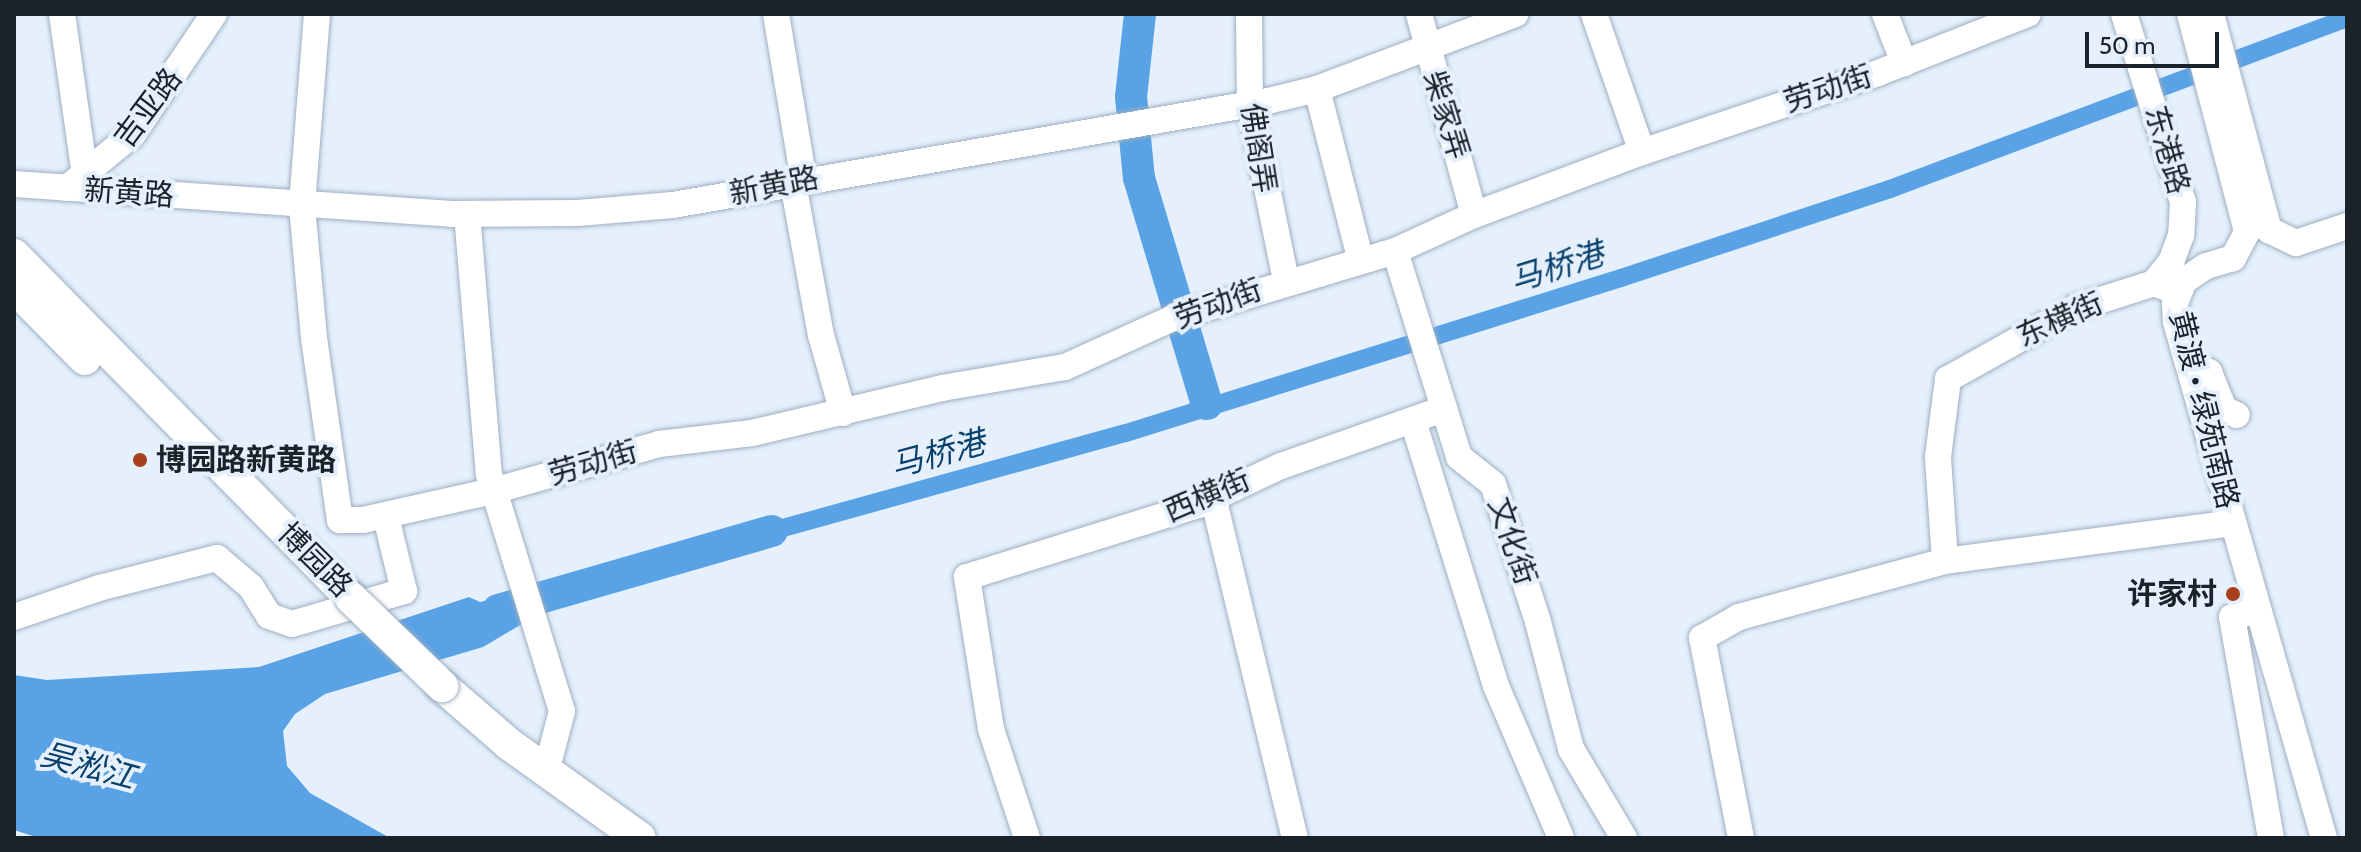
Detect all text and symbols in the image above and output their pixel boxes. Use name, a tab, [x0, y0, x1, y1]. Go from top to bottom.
scale bar	[2089, 16, 2223, 66]
text: 50 m	[2099, 31, 2155, 60]
street label: 劳动街	[1780, 58, 1876, 120]
street label: 吉亚路	[107, 61, 189, 155]
street label: 柴家弄	[1416, 67, 1476, 163]
street label: 佛阁弄	[1233, 101, 1283, 195]
street label: 东港路	[2137, 102, 2197, 198]
street label: 新黄路	[726, 160, 822, 212]
street label: 新黄路	[83, 172, 175, 214]
water label: 马桥港	[1505, 235, 1609, 299]
street label: 劳动街	[1170, 272, 1266, 336]
street label: 东横街	[2012, 285, 2108, 355]
street label: 黄渡 • 绿苑南路	[2162, 307, 2246, 513]
water label: 马桥港	[887, 423, 989, 485]
street label: 劳动街	[545, 433, 641, 493]
place label: 博园路新黄路	[156, 442, 336, 478]
marker: 博园路新黄路	[131, 451, 149, 469]
street label: 西横街	[1159, 462, 1255, 530]
street label: 文化街	[1480, 493, 1544, 589]
street label: 博园路	[270, 515, 360, 605]
place label: 许家村	[2127, 576, 2217, 612]
marker: 许家村	[2224, 585, 2242, 603]
water label: 吴淞江	[37, 735, 139, 797]

